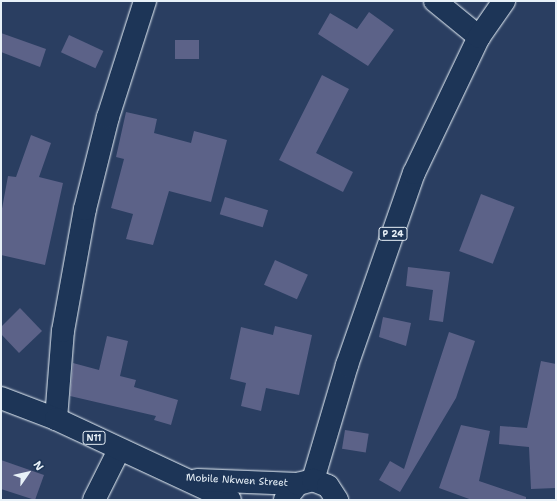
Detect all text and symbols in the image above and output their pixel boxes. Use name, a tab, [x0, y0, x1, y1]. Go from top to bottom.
road number: P 24	[378, 227, 408, 241]
road number: N11	[82, 431, 106, 445]
north arrow	[8, 453, 48, 493]
text: N	[30, 458, 47, 474]
street label: Mobile Nkwen Street	[186, 471, 288, 489]

